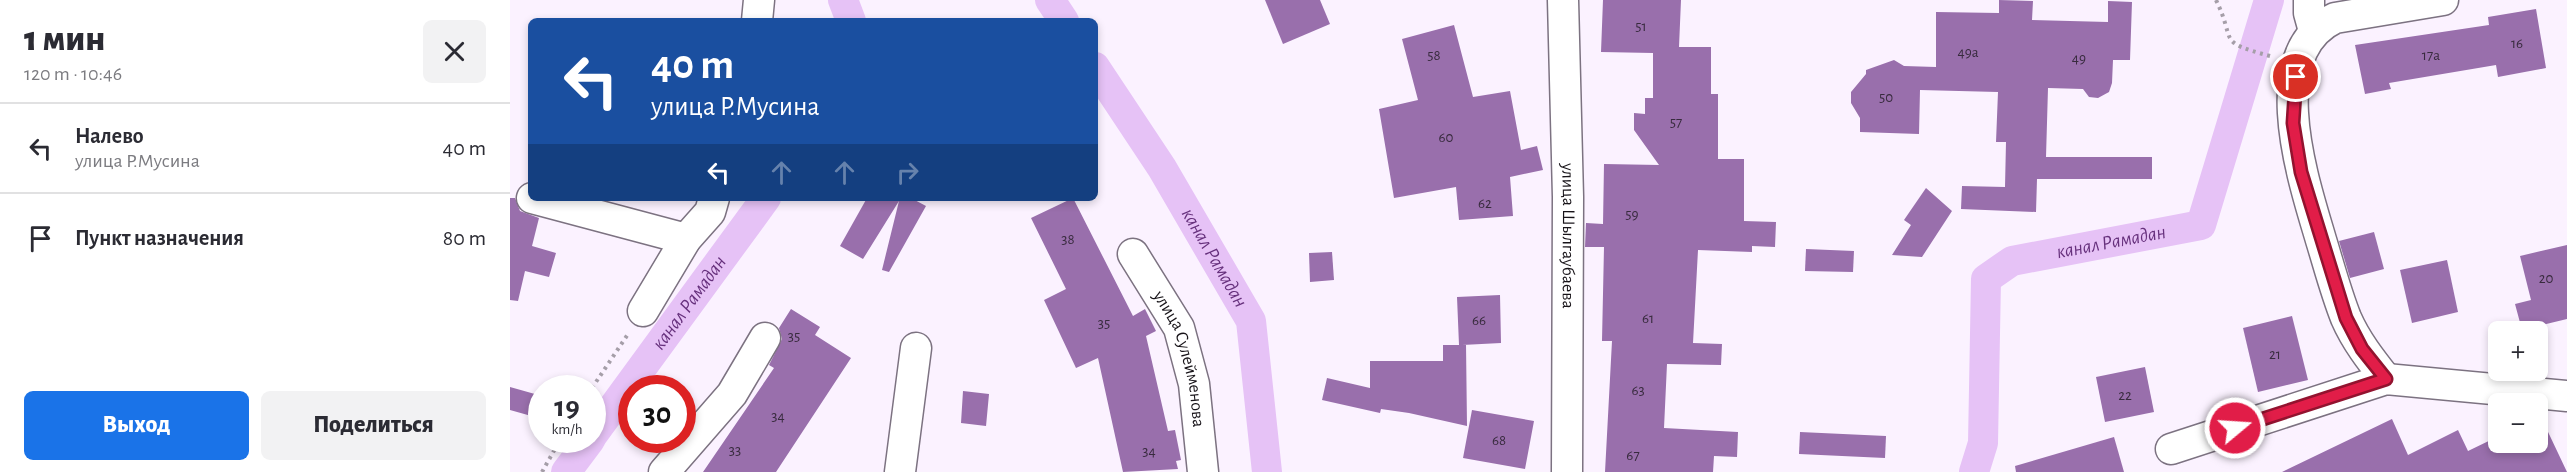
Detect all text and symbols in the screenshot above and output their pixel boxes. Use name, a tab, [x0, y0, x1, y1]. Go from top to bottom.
house number: 51	[1635, 19, 1647, 34]
button: close	[423, 20, 486, 83]
text: 1 мин	[24, 21, 106, 57]
house number: 16	[2511, 36, 2523, 51]
icon: left	[552, 42, 630, 120]
text: 40 m	[651, 44, 734, 86]
house number: 49а	[1957, 45, 1979, 60]
house number: 58	[1427, 48, 1441, 63]
house number: 17а	[2422, 48, 2440, 63]
house number: 49	[2072, 51, 2086, 66]
pin	[2270, 51, 2321, 102]
icon: arrive	[2279, 60, 2312, 93]
text: 120 m · 10:46	[24, 64, 122, 84]
house number: 50	[1879, 90, 1893, 105]
text: улица Р.Мусина	[651, 93, 820, 120]
house number: 57	[1670, 115, 1682, 130]
text: Налево	[75, 125, 144, 147]
house number: 60	[1439, 130, 1454, 145]
icon: left	[24, 132, 57, 165]
text: 40 m	[443, 137, 486, 159]
text: улица Р.Мусина	[75, 151, 200, 171]
icon: left	[702, 156, 735, 189]
icon: ahead	[765, 156, 798, 189]
icon: ahead	[828, 156, 861, 189]
icon: right	[891, 156, 924, 189]
street label: улица Шылгаубаева	[1558, 162, 1578, 309]
house number: 62	[1478, 196, 1492, 211]
water label: канал Рамадан	[1178, 205, 1251, 311]
house number: 59	[1625, 207, 1639, 222]
icon: arrive	[24, 222, 57, 255]
water label: канал Рамадан	[2055, 222, 2167, 262]
text: Пункт назначения	[75, 227, 244, 249]
text: 80 m	[443, 227, 486, 249]
house number: 38	[1061, 232, 1075, 247]
water label: канал Рамадан	[649, 252, 730, 353]
house number: 20	[2539, 271, 2553, 286]
street label: улица Сулейменова	[1149, 287, 1207, 428]
house number: 61	[1642, 311, 1654, 326]
house number: 66	[1472, 313, 1486, 328]
house number: 35	[1098, 316, 1110, 331]
map controls	[2488, 321, 2548, 453]
button: +	[2488, 321, 2548, 381]
house number: 35	[788, 329, 800, 344]
house number: 21	[2269, 347, 2281, 362]
speed limit sign: 30	[618, 375, 696, 453]
house number: 63	[1631, 383, 1645, 398]
house number: 22	[2118, 388, 2132, 403]
button: Выход	[24, 391, 249, 460]
button: Поделиться	[261, 391, 486, 460]
text: 19	[554, 392, 580, 422]
button: −	[2488, 393, 2548, 453]
position arrow	[2203, 396, 2267, 460]
house number: 34	[771, 409, 785, 424]
text: km/h	[552, 422, 582, 437]
house number: 68	[1492, 433, 1506, 448]
house number: 33	[729, 443, 741, 458]
house number: 34	[1142, 444, 1156, 459]
house number: 67	[1626, 448, 1640, 463]

